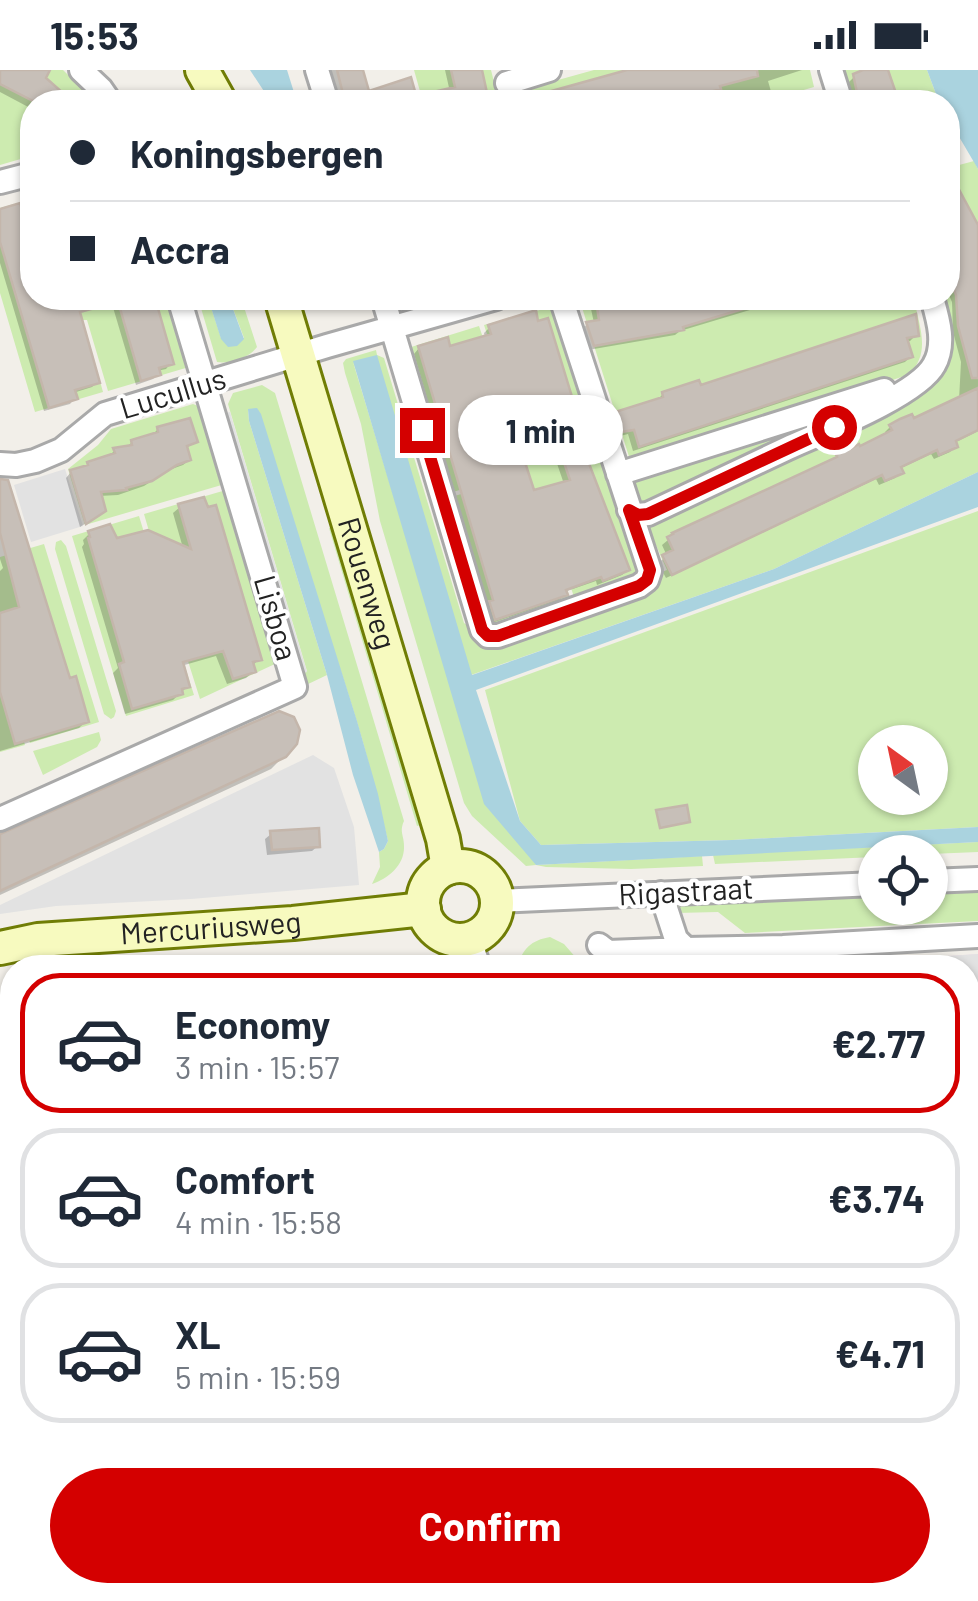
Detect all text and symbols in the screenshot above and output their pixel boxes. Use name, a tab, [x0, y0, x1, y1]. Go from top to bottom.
text: 15:53	[50, 12, 139, 58]
text: Koningsbergen	[130, 130, 383, 176]
text: Accra	[130, 226, 230, 272]
street label: Lucullus	[115, 359, 230, 425]
callout: 1 min	[457, 395, 622, 465]
route start	[812, 405, 857, 450]
route end	[400, 408, 445, 453]
text: 1 min	[505, 411, 576, 449]
street label: Rouenweg	[332, 513, 405, 653]
street label: Lisboa	[248, 571, 306, 664]
north arrow	[858, 725, 948, 815]
map controls	[858, 725, 948, 925]
button: locate	[858, 835, 948, 925]
street label: Rigastraat	[618, 868, 754, 912]
street label: Mercuriusweg	[119, 902, 303, 950]
icon: car	[55, 998, 145, 1088]
text: Economy	[175, 1001, 330, 1047]
text: €2.77	[832, 1020, 925, 1066]
text: 3 min · 15:57	[175, 1047, 339, 1085]
icon: car	[55, 1153, 145, 1243]
text: Comfort	[175, 1156, 315, 1202]
text: €3.74	[828, 1175, 925, 1221]
text: 4 min · 15:58	[175, 1202, 342, 1240]
icon: car	[55, 1308, 145, 1398]
text: XL	[175, 1311, 221, 1357]
text: €4.71	[835, 1330, 925, 1376]
text: 5 min · 15:59	[175, 1357, 341, 1395]
button: Confirm	[50, 1468, 930, 1583]

